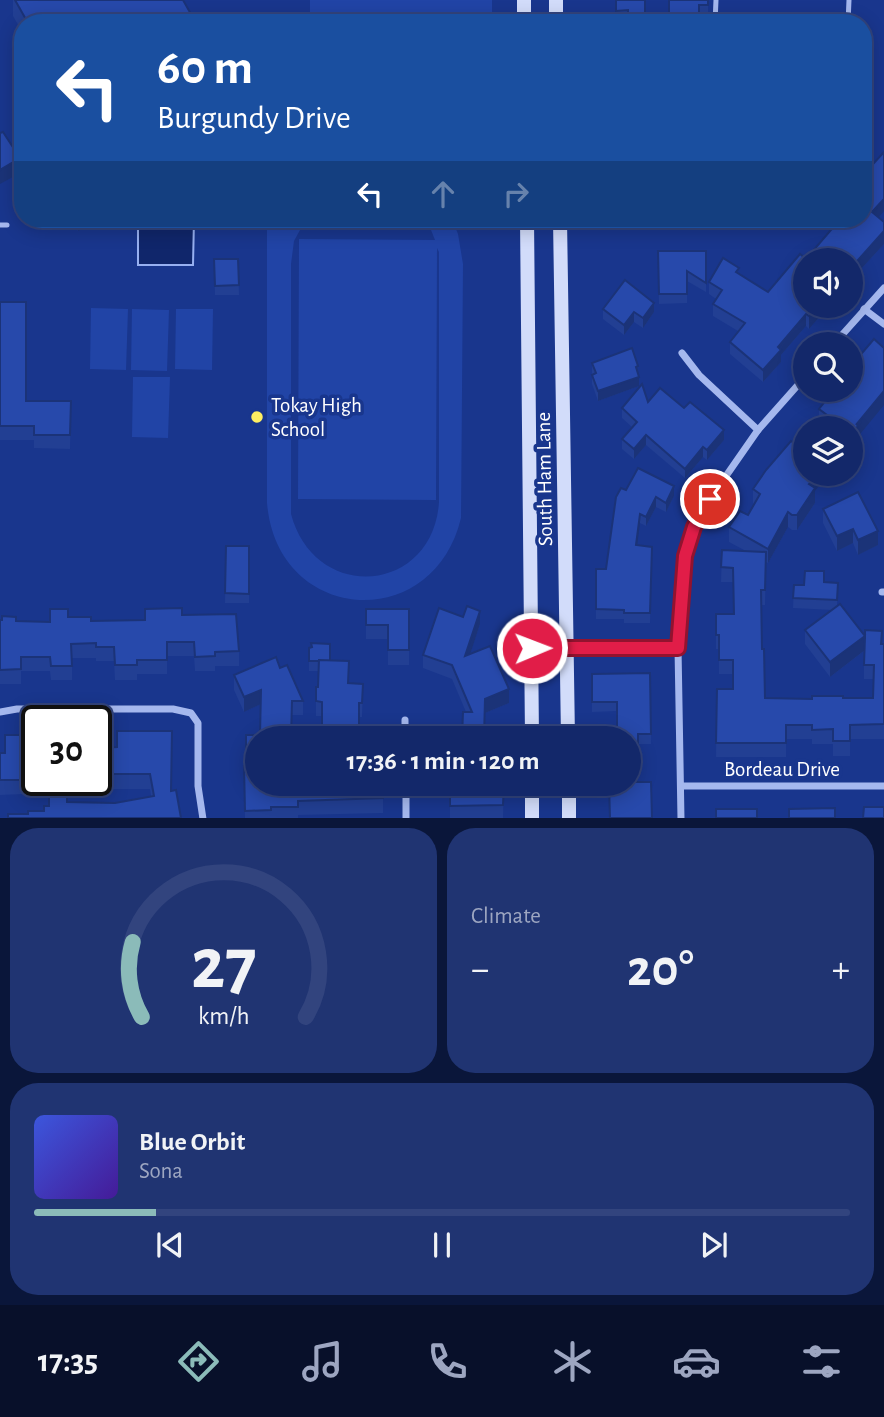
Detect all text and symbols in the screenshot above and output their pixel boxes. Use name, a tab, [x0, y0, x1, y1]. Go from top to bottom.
icon: left	[42, 42, 133, 133]
text: 60 m	[157, 44, 253, 93]
text: Burgundy Drive	[157, 102, 351, 134]
icon: left	[351, 175, 389, 213]
icon: ahead	[424, 175, 462, 213]
icon: right	[497, 175, 535, 213]
map controls	[793, 248, 863, 486]
button: sound	[793, 248, 863, 318]
button: search	[793, 332, 863, 402]
place label: Tokay High School	[271, 395, 362, 440]
marker: Tokay High School	[249, 409, 265, 425]
street label: South Ham Lane	[533, 412, 556, 546]
button: layers	[793, 416, 863, 486]
pin	[680, 469, 740, 529]
icon: arrive	[691, 480, 729, 518]
position arrow	[495, 611, 569, 685]
speed limit sign: 30	[21, 705, 112, 796]
text: 17:36 · 1 min · 120 m	[347, 748, 539, 774]
street label: Bordeau Drive	[724, 759, 840, 780]
text: Climate	[471, 905, 541, 928]
text: 27	[191, 929, 256, 1002]
text: 20°	[627, 943, 694, 995]
text: −	[471, 951, 489, 989]
text: +	[832, 951, 850, 989]
text: km/h	[198, 1003, 249, 1028]
text: Blue Orbit	[139, 1129, 245, 1155]
text: Sona	[139, 1160, 183, 1183]
icon: previous	[151, 1226, 189, 1264]
icon: pause	[423, 1226, 461, 1264]
icon: next	[695, 1226, 733, 1264]
icon: directions	[174, 1337, 223, 1386]
icon: music	[298, 1337, 347, 1386]
icon: phone	[423, 1337, 472, 1386]
icon: climate	[548, 1337, 597, 1386]
icon: car	[672, 1337, 721, 1386]
icon: filters	[797, 1337, 846, 1386]
text: 17:35	[38, 1345, 98, 1377]

